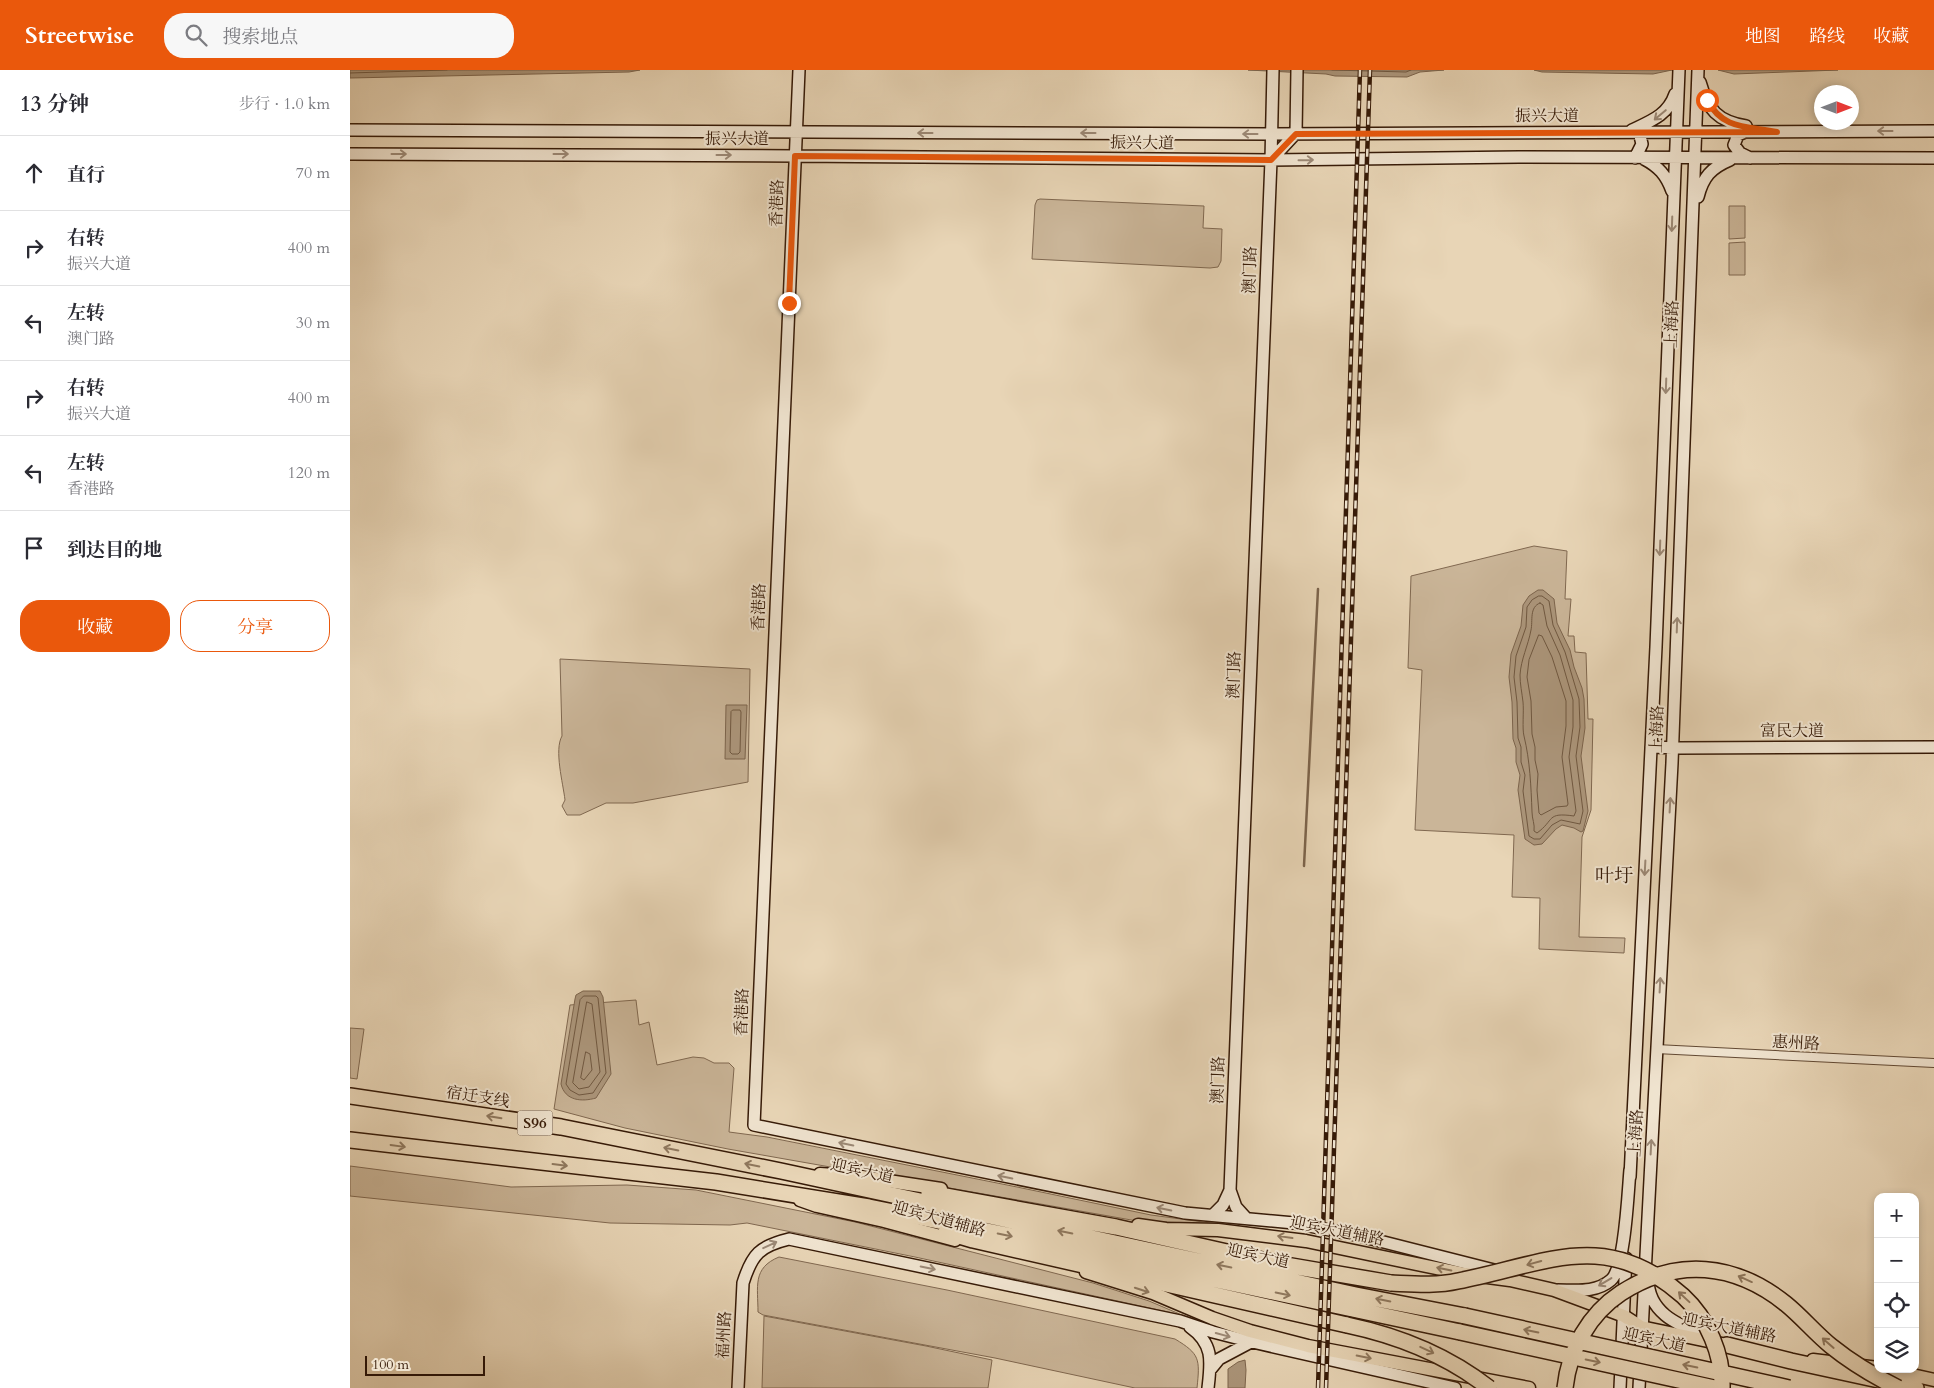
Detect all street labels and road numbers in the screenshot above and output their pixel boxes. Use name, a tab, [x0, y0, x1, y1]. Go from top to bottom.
street label: 振兴大道	[1515, 105, 1579, 127]
street label: 振兴大道	[705, 128, 769, 150]
street label: 振兴大道	[1110, 131, 1174, 155]
street label: 香港路	[765, 179, 789, 227]
street label: 澳门路	[1238, 246, 1262, 294]
street label: 上海路	[1660, 300, 1684, 348]
street label: 香港路	[747, 583, 771, 631]
street label: 澳门路	[1222, 651, 1246, 699]
street label: 上海路	[1645, 705, 1669, 753]
street label: 富民大道	[1760, 720, 1824, 742]
street label: 香港路	[730, 988, 754, 1036]
street label: 惠州路	[1771, 1031, 1821, 1055]
street label: 澳门路	[1206, 1056, 1230, 1104]
street label: 宿迁支线	[445, 1081, 511, 1113]
street label: 上海路	[1624, 1108, 1648, 1158]
road number: S96	[518, 1110, 552, 1136]
street label: 迎宾大道	[828, 1154, 896, 1188]
street label: 迎宾大道辅路	[890, 1196, 988, 1242]
street label: 迎宾大道辅路	[1288, 1211, 1386, 1251]
street label: 迎宾大道	[1224, 1239, 1292, 1273]
street label: 迎宾大道辅路	[1680, 1308, 1778, 1348]
street label: 福州路	[712, 1310, 736, 1360]
street label: 迎宾大道	[1620, 1323, 1688, 1357]

